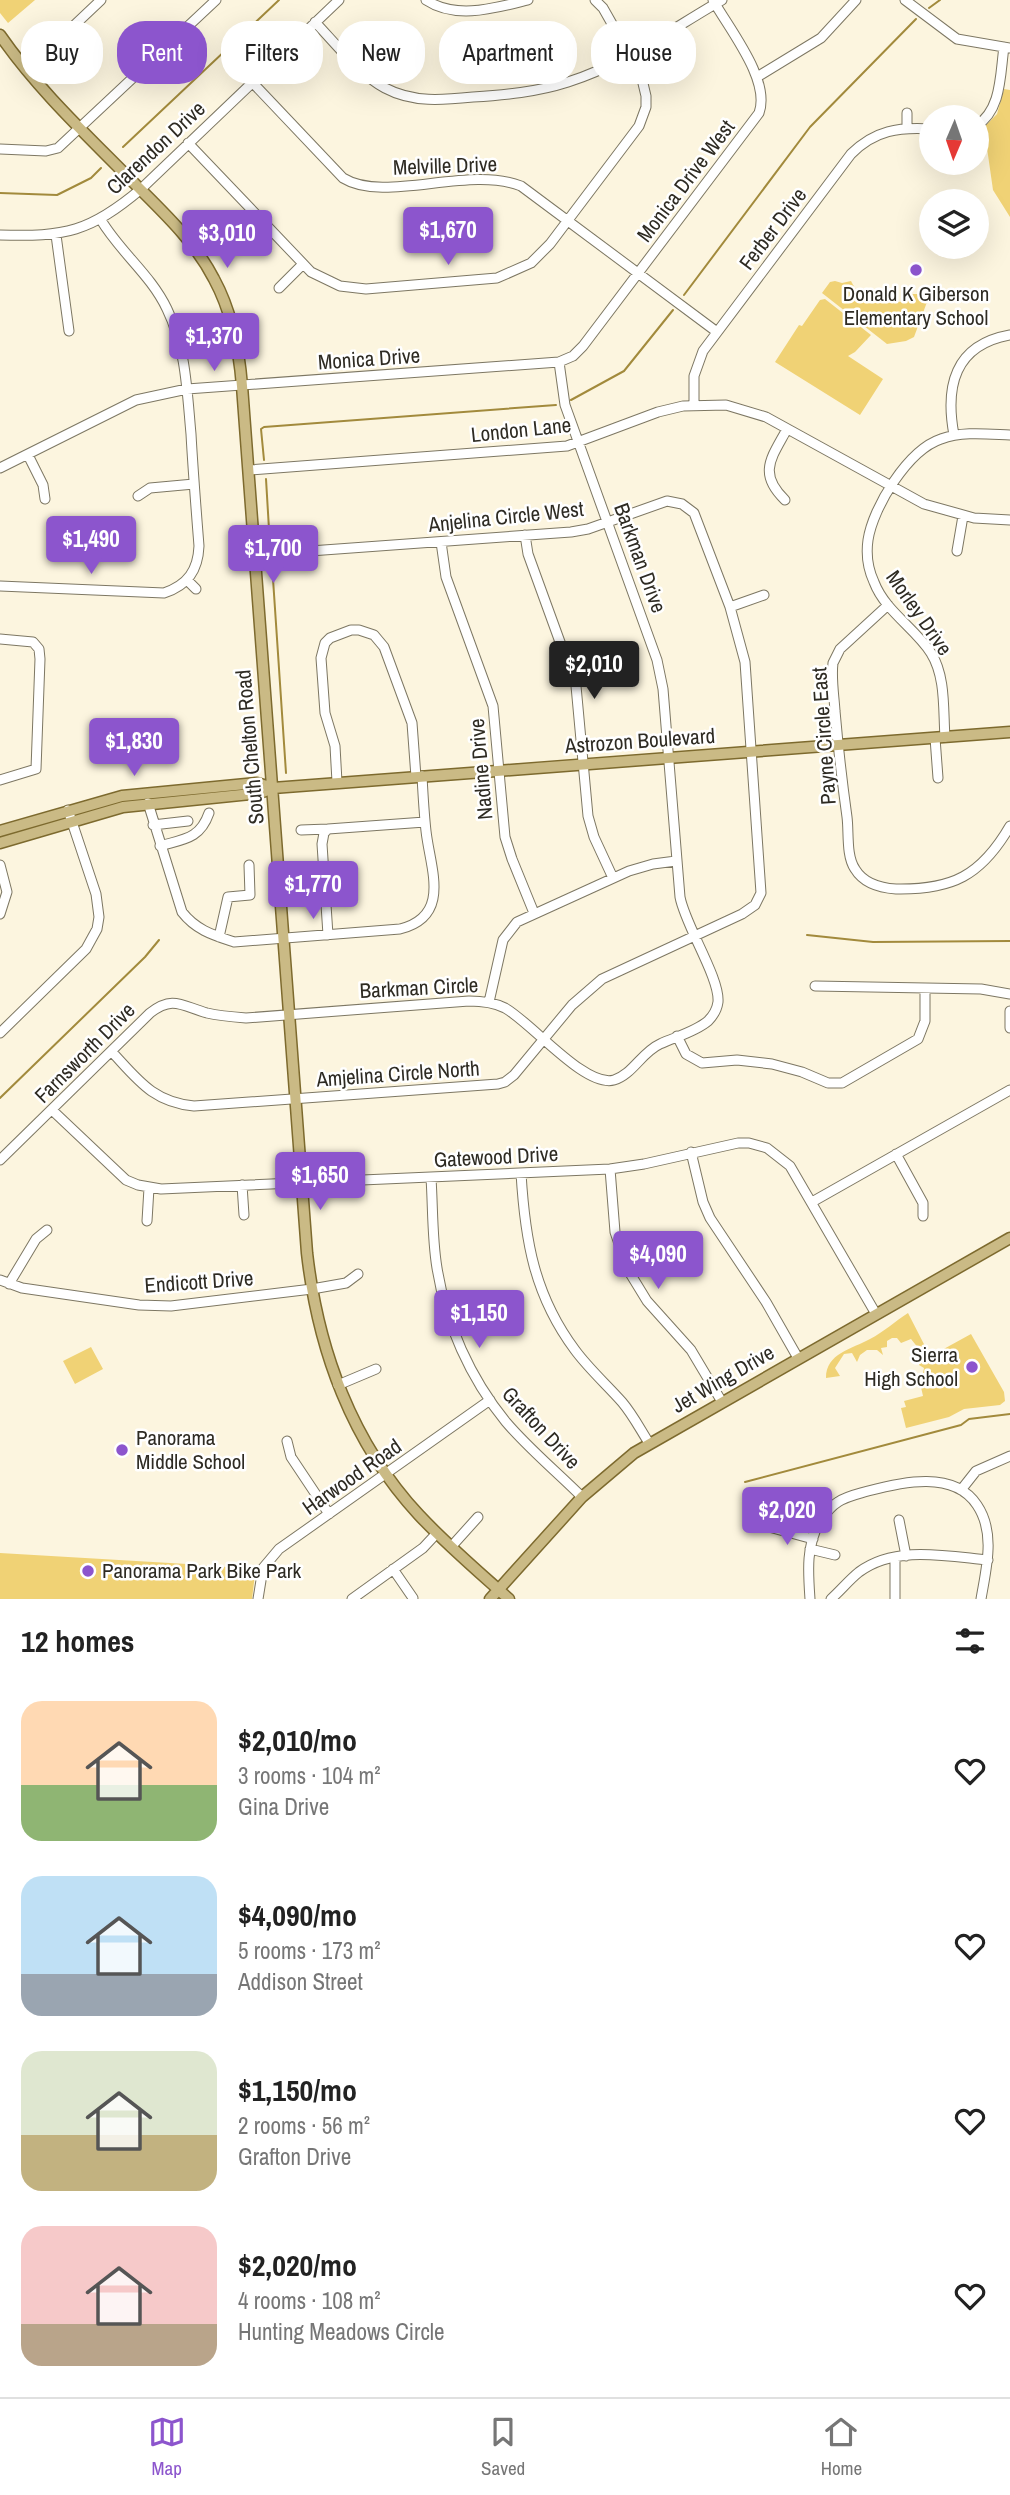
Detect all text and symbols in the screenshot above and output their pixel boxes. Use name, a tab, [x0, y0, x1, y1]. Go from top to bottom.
chip: Buy	[21, 21, 103, 84]
chip: Rent	[117, 21, 207, 84]
chip: Filters	[221, 21, 323, 84]
chip: New	[337, 21, 425, 84]
chip: Apartment	[439, 21, 577, 84]
chip: House	[591, 21, 696, 84]
street label: Clarendon Drive	[100, 94, 211, 201]
north arrow	[919, 105, 989, 175]
map controls	[919, 105, 989, 259]
street label: Monica Drive West	[630, 113, 741, 248]
street label: Melville Drive	[392, 149, 498, 182]
street label: Ferber Drive	[732, 182, 813, 276]
button: layers	[919, 189, 989, 259]
pin: $1,670	[391, 208, 505, 267]
pin: $3,010	[170, 210, 284, 270]
text: $1,670	[419, 214, 477, 245]
text: $3,010	[198, 217, 256, 248]
marker: Donald K Giberson Elementary School	[908, 262, 924, 278]
place label: Donald K Giberson Elementary School	[843, 279, 989, 332]
pin: $1,370	[157, 314, 271, 373]
text: $1,370	[185, 320, 243, 351]
street label: Monica Drive	[317, 340, 421, 377]
street label: London Lane	[469, 410, 572, 449]
street label: Anjelina Circle West	[426, 494, 585, 539]
street label: Barkman Drive	[607, 499, 674, 617]
pin: $1,490	[34, 516, 148, 576]
text: $1,490	[62, 523, 120, 554]
pin: $1,700	[216, 526, 330, 585]
text: $1,700	[244, 532, 302, 563]
street label: Morley Drive	[880, 564, 959, 661]
pin: $2,010	[537, 642, 651, 701]
text: $2,010	[565, 648, 623, 679]
street label: Payne Circle East	[804, 666, 843, 806]
street label: South Chelton Road	[228, 669, 271, 826]
street label: Nadine Drive	[462, 717, 499, 821]
pin: $1,830	[77, 718, 191, 778]
street label: Astrozon Boulevard	[563, 721, 716, 760]
text: $1,830	[105, 725, 163, 756]
pin: $1,770	[256, 862, 370, 921]
text: $1,770	[284, 868, 342, 899]
street label: Barkman Circle	[359, 970, 479, 1005]
street label: Farnsworth Drive	[28, 996, 141, 1109]
street label: Amjelina Circle North	[314, 1053, 481, 1094]
street label: Gatewood Drive	[433, 1139, 559, 1174]
pin: $1,650	[263, 1152, 377, 1212]
text: $1,650	[291, 1159, 349, 1190]
pin: $4,090	[601, 1232, 715, 1291]
text: $4,090	[629, 1238, 687, 1269]
street label: Endicott Drive	[144, 1263, 254, 1300]
pin: $1,150	[422, 1290, 536, 1350]
text: $1,150	[450, 1297, 508, 1328]
street label: Jet Wing Drive	[666, 1338, 779, 1420]
place label: Sierra High School	[864, 1340, 958, 1393]
marker: Sierra High School	[964, 1359, 980, 1375]
street label: Grafton Drive	[496, 1380, 587, 1475]
place label: Panorama Middle School	[136, 1423, 245, 1476]
street label: Harwood Road	[296, 1432, 407, 1521]
marker: Panorama Middle School	[114, 1442, 130, 1458]
pin: $2,020	[730, 1488, 844, 1547]
text: $2,020	[758, 1494, 816, 1525]
place label: Panorama Park Bike Park	[102, 1556, 301, 1585]
marker: Panorama Park Bike Park	[80, 1563, 96, 1579]
text: 12 homes	[21, 1621, 135, 1661]
icon: filters	[951, 1622, 989, 1660]
text: $2,010/mo	[238, 1720, 357, 1760]
icon: home	[77, 1729, 161, 1813]
icon: heart	[951, 1752, 989, 1790]
text: 3 rooms · 104 m²	[238, 1760, 381, 1791]
text: Gina Drive	[238, 1791, 329, 1822]
text: $4,090/mo	[238, 1895, 357, 1935]
icon: home	[77, 1904, 161, 1988]
icon: heart	[951, 1927, 989, 1965]
text: 5 rooms · 173 m²	[238, 1935, 381, 1966]
text: Addison Street	[238, 1966, 363, 1997]
text: $1,150/mo	[238, 2070, 357, 2110]
icon: home	[77, 2079, 161, 2163]
icon: heart	[951, 2102, 989, 2140]
text: 2 rooms · 56 m²	[238, 2110, 370, 2141]
text: Grafton Drive	[238, 2141, 351, 2172]
text: $2,020/mo	[238, 2245, 357, 2285]
icon: home	[77, 2254, 161, 2338]
icon: heart	[951, 2277, 989, 2315]
text: 4 rooms · 108 m²	[238, 2285, 381, 2316]
text: Hunting Meadows Circle	[238, 2316, 445, 2347]
tab: Map	[148, 2413, 186, 2481]
tab: Saved	[481, 2413, 525, 2481]
tab: Home	[821, 2413, 862, 2481]

